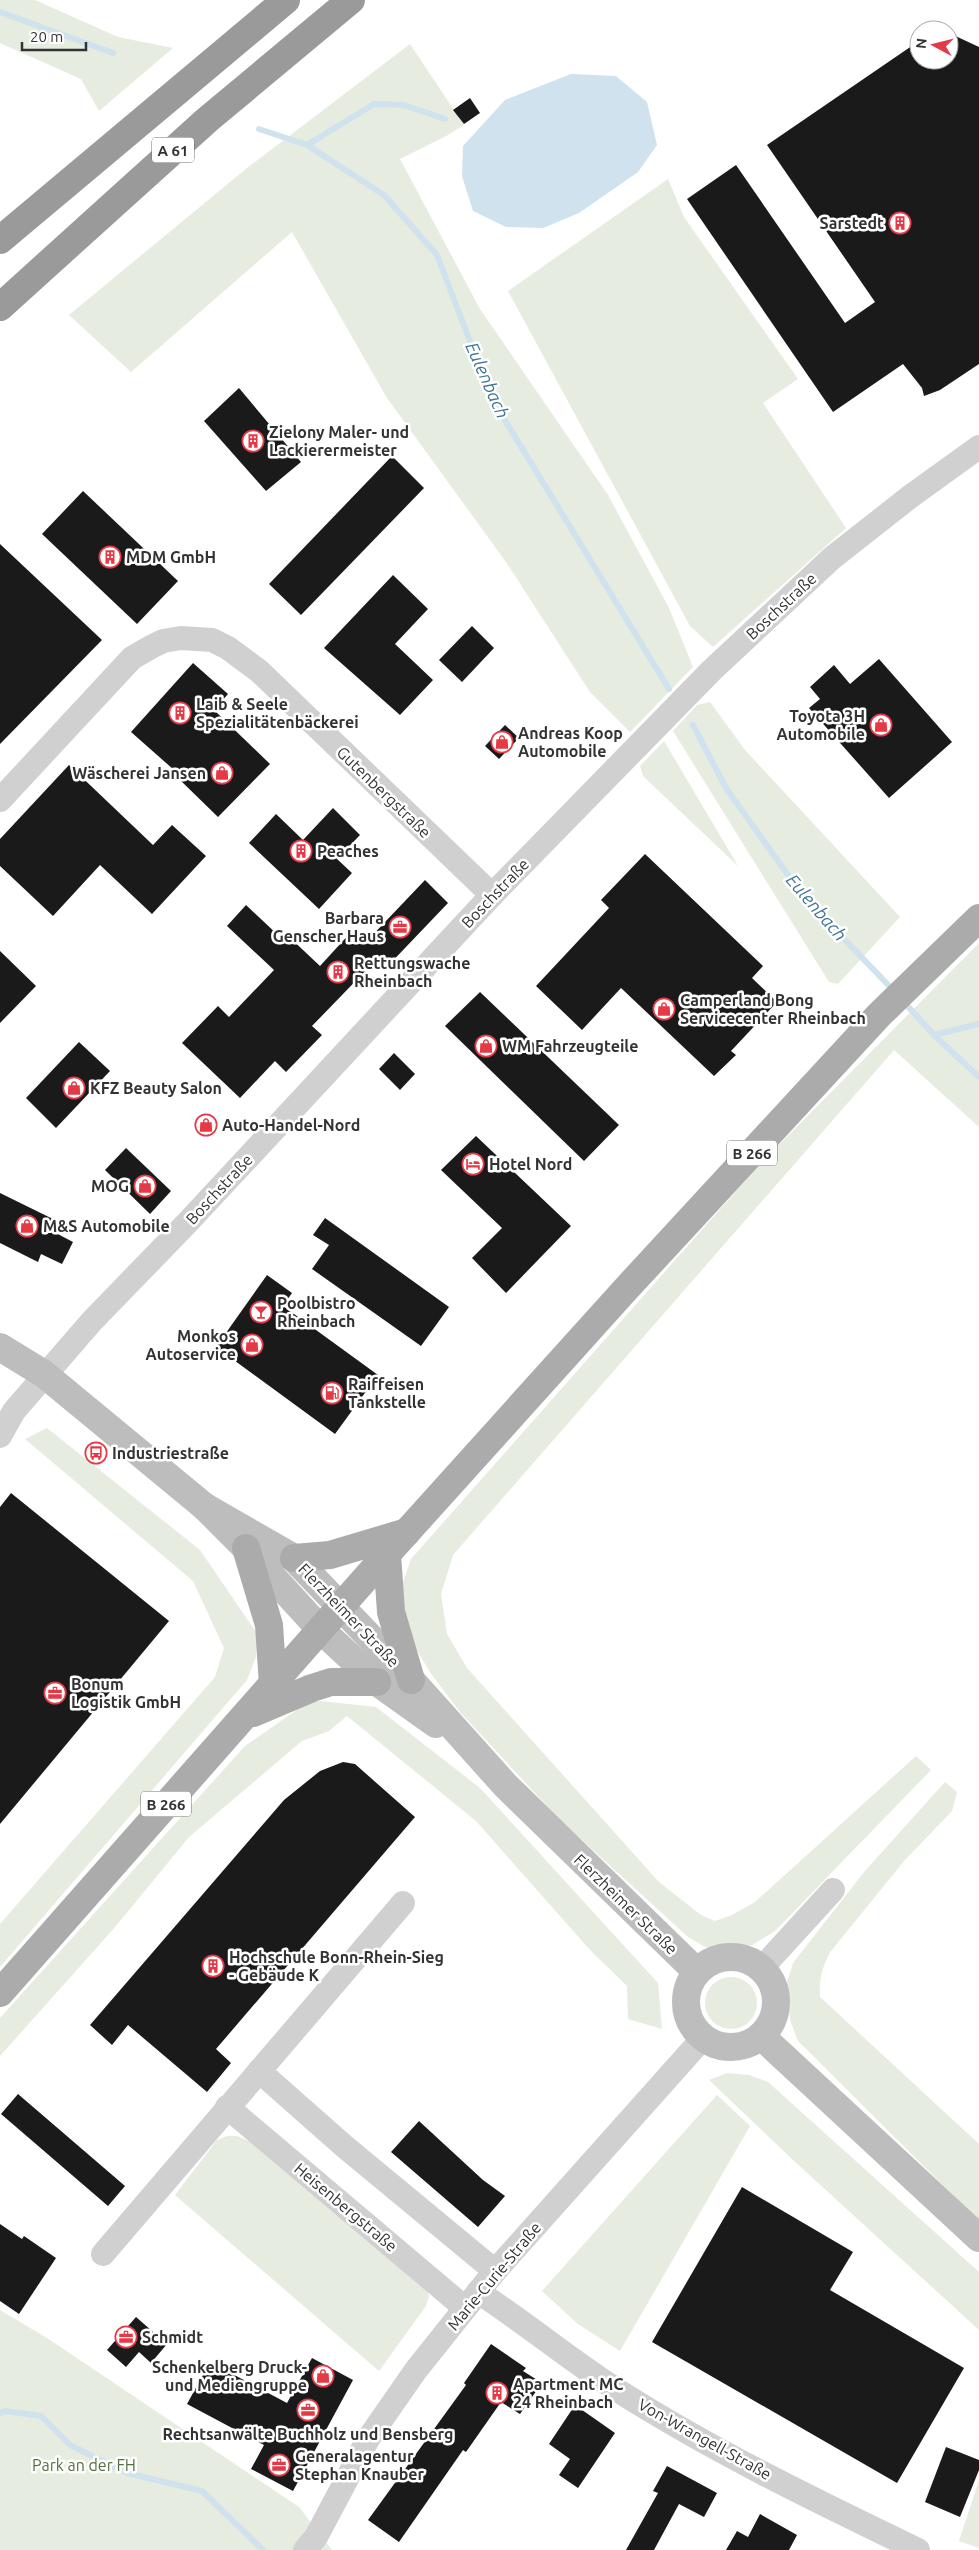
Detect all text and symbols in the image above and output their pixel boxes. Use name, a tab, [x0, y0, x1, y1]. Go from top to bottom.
scale bar	[22, 20, 86, 52]
north arrow	[909, 20, 959, 70]
text: 20 m	[30, 28, 63, 45]
text: N	[913, 37, 930, 50]
road number: A 61	[152, 138, 194, 162]
building icon: Sarstedt	[888, 211, 912, 235]
place label: Sarstedt	[820, 214, 884, 232]
water label: Eulenbach	[462, 339, 514, 421]
place label: Zielony Maler- und Lackierermeister	[269, 423, 409, 459]
building icon: Zielony Maler- und Lackierermeister	[241, 429, 265, 453]
building icon: MDM GmbH	[98, 545, 122, 569]
place label: MDM GmbH	[126, 548, 216, 566]
street label: Boschstraße	[742, 569, 820, 643]
place label: Laib & Seele Spezialitätenbäckerei	[196, 695, 359, 731]
building icon: Laib & Seele Spezialitätenbäckerei	[168, 701, 192, 725]
place label: Toyota 3H Automobile	[777, 707, 865, 743]
shop icon: Toyota 3H Automobile	[869, 713, 893, 737]
place label: Andreas Koop Automobile	[518, 724, 623, 760]
shop icon: Andreas Koop Automobile	[490, 730, 514, 754]
street label: Gutenbergstraße	[333, 743, 435, 841]
shop icon: Wäscherei Jansen	[210, 761, 234, 785]
place label: Wäscherei Jansen	[72, 764, 206, 782]
building icon: Peaches	[289, 839, 313, 863]
place label: Peaches	[317, 842, 379, 860]
street label: Boschstraße	[458, 855, 532, 931]
water label: Eulenbach	[783, 870, 851, 944]
place label: Barbara Genscher Haus	[273, 909, 384, 945]
office icon: Barbara Genscher Haus	[388, 915, 412, 939]
place label: Rettungswache Rheinbach	[354, 954, 470, 990]
building icon: Rettungswache Rheinbach	[326, 960, 350, 984]
place label: Camperland Bong Servicecenter Rheinbach	[680, 991, 866, 1027]
shop icon: Camperland Bong Servicecenter Rheinbach	[652, 997, 676, 1021]
shop icon: WM Fahrzeugteile	[474, 1034, 498, 1058]
place label: WM Fahrzeugteile	[502, 1037, 638, 1055]
shop icon: KFZ Beauty Salon	[62, 1076, 86, 1100]
place label: KFZ Beauty Salon	[90, 1079, 222, 1097]
shop icon: Auto-Handel-Nord	[194, 1113, 218, 1137]
place label: Auto-Handel-Nord	[222, 1116, 360, 1134]
road number: B 266	[727, 1140, 777, 1166]
street label: Boschstraße	[182, 1150, 256, 1228]
hotel icon: Hotel Nord	[461, 1152, 485, 1176]
place label: Hotel Nord	[489, 1155, 572, 1173]
shop icon: MOG	[133, 1174, 157, 1198]
place label: MOG	[91, 1177, 129, 1195]
shop icon: M&S Automobile	[15, 1214, 39, 1238]
place label: M&S Automobile	[43, 1217, 170, 1235]
place label: Poolbistro Rheinbach	[277, 1294, 356, 1330]
bar icon: Poolbistro Rheinbach	[249, 1300, 273, 1324]
place label: Monkos Autoservice	[146, 1327, 236, 1363]
shop icon: Monkos Autoservice	[240, 1333, 264, 1357]
place label: Raiffeisen Tankstelle	[348, 1375, 426, 1411]
fuel station icon: Raiffeisen Tankstelle	[320, 1381, 344, 1405]
bus stop icon: Industriestraße	[84, 1441, 108, 1465]
place label: Industriestraße	[112, 1444, 229, 1462]
street label: Flerzheimer Straße	[295, 1560, 403, 1670]
place label: Bonum Logistik GmbH	[71, 1675, 181, 1711]
office icon: Bonum Logistik GmbH	[43, 1681, 67, 1705]
road number: B 266	[141, 1792, 191, 1816]
street label: Flerzheimer Straße	[571, 1850, 681, 1958]
place label: Hochschule Bonn-Rhein-Sieg - Gebäude K	[229, 1948, 444, 1984]
building icon: Hochschule Bonn-Rhein-Sieg - Gebäude K	[201, 1954, 225, 1978]
street label: Heisenbergstraße	[291, 2159, 401, 2255]
street label: Marie-Curie-Straße	[444, 2218, 544, 2334]
office icon: Schmidt	[114, 2325, 138, 2349]
place label: Schmidt	[142, 2328, 203, 2346]
place label: Schenkelberg Druck- und Mediengruppe	[152, 2358, 307, 2394]
shop icon: Schenkelberg Druck- und Mediengruppe	[311, 2364, 335, 2388]
place label: Apartment MC 24 Rheinbach	[513, 2375, 624, 2411]
building icon: Apartment MC 24 Rheinbach	[485, 2381, 509, 2405]
street label: Von-Wrangell-Straße	[635, 2395, 775, 2483]
office icon: Rechtsanwälte Buchholz und Bensberg	[296, 2398, 320, 2422]
place label: Rechtsanwälte Buchholz und Bensberg	[163, 2425, 453, 2443]
place label: Generalagentur Stephan Knauber	[295, 2447, 425, 2483]
office icon: Generalagentur Stephan Knauber	[267, 2453, 291, 2477]
park label: Park an der FH	[32, 2456, 136, 2474]

